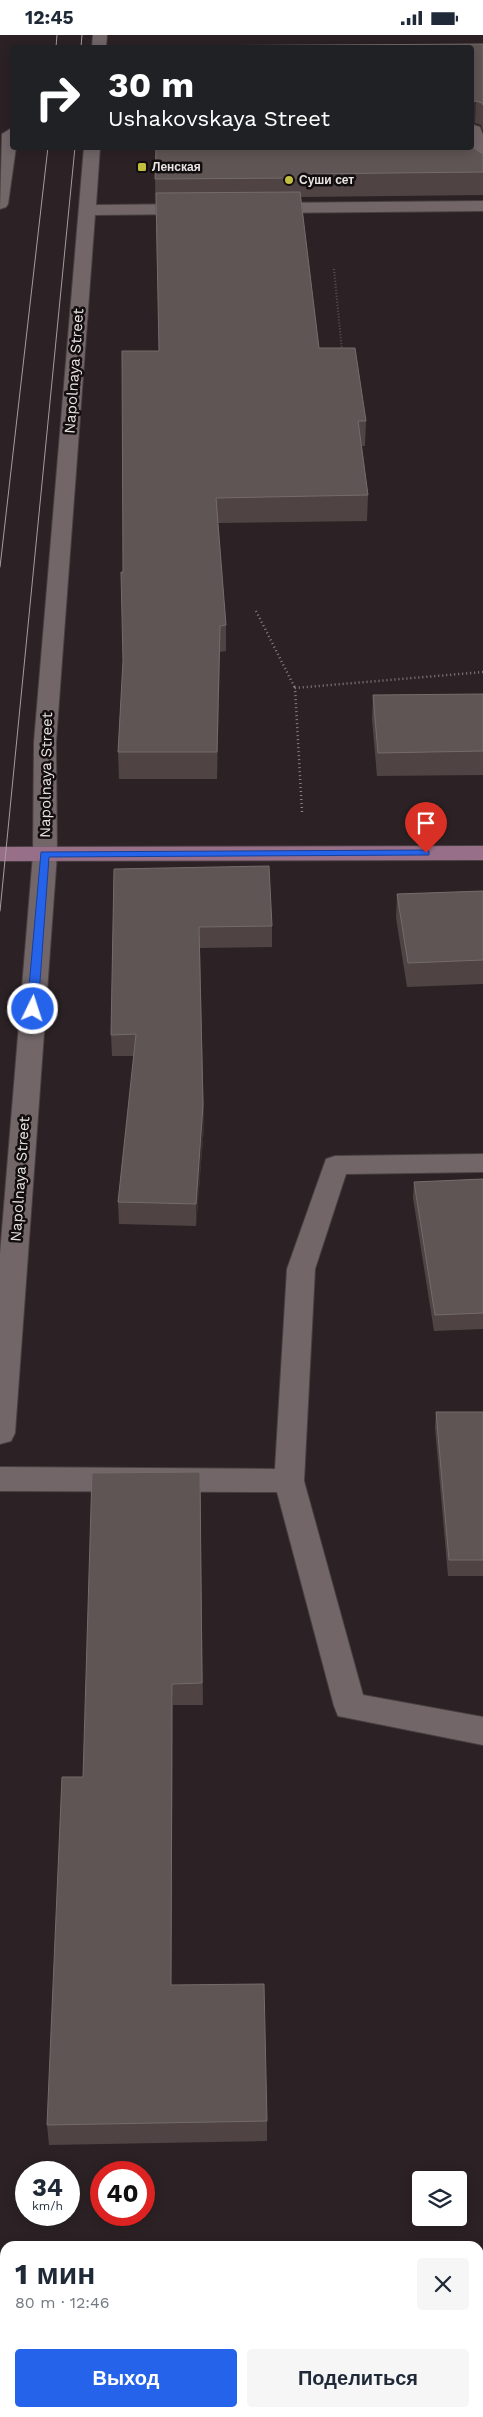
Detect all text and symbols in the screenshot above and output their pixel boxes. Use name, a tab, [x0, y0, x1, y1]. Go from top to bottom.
text: 12:45	[25, 6, 74, 29]
text: 30 m	[108, 64, 194, 106]
icon: right	[25, 65, 90, 130]
text: Ushakovskaya Street	[108, 106, 330, 131]
place label: Ленская	[152, 160, 201, 174]
marker: Ленская	[136, 161, 148, 173]
place label: Суши сет	[299, 173, 354, 187]
marker: Суши сет	[283, 174, 295, 186]
street label: Napolnaya Street	[61, 307, 87, 434]
street label: Napolnaya Street	[36, 711, 56, 838]
pin	[405, 802, 447, 853]
icon: arrive	[412, 809, 440, 837]
position arrow	[6, 982, 58, 1034]
street label: Napolnaya Street	[7, 1115, 33, 1242]
speed limit sign: 40	[90, 2161, 155, 2226]
map controls	[412, 2171, 467, 2226]
button: layers	[412, 2171, 467, 2226]
text: 34	[32, 2173, 63, 2202]
text: km/h	[32, 2199, 63, 2213]
text: 1 мин	[15, 2256, 95, 2291]
button: close	[417, 2258, 469, 2310]
text: 80 m · 12:46	[15, 2293, 110, 2312]
button: Выход	[15, 2349, 237, 2407]
button: Поделиться	[247, 2349, 469, 2407]

